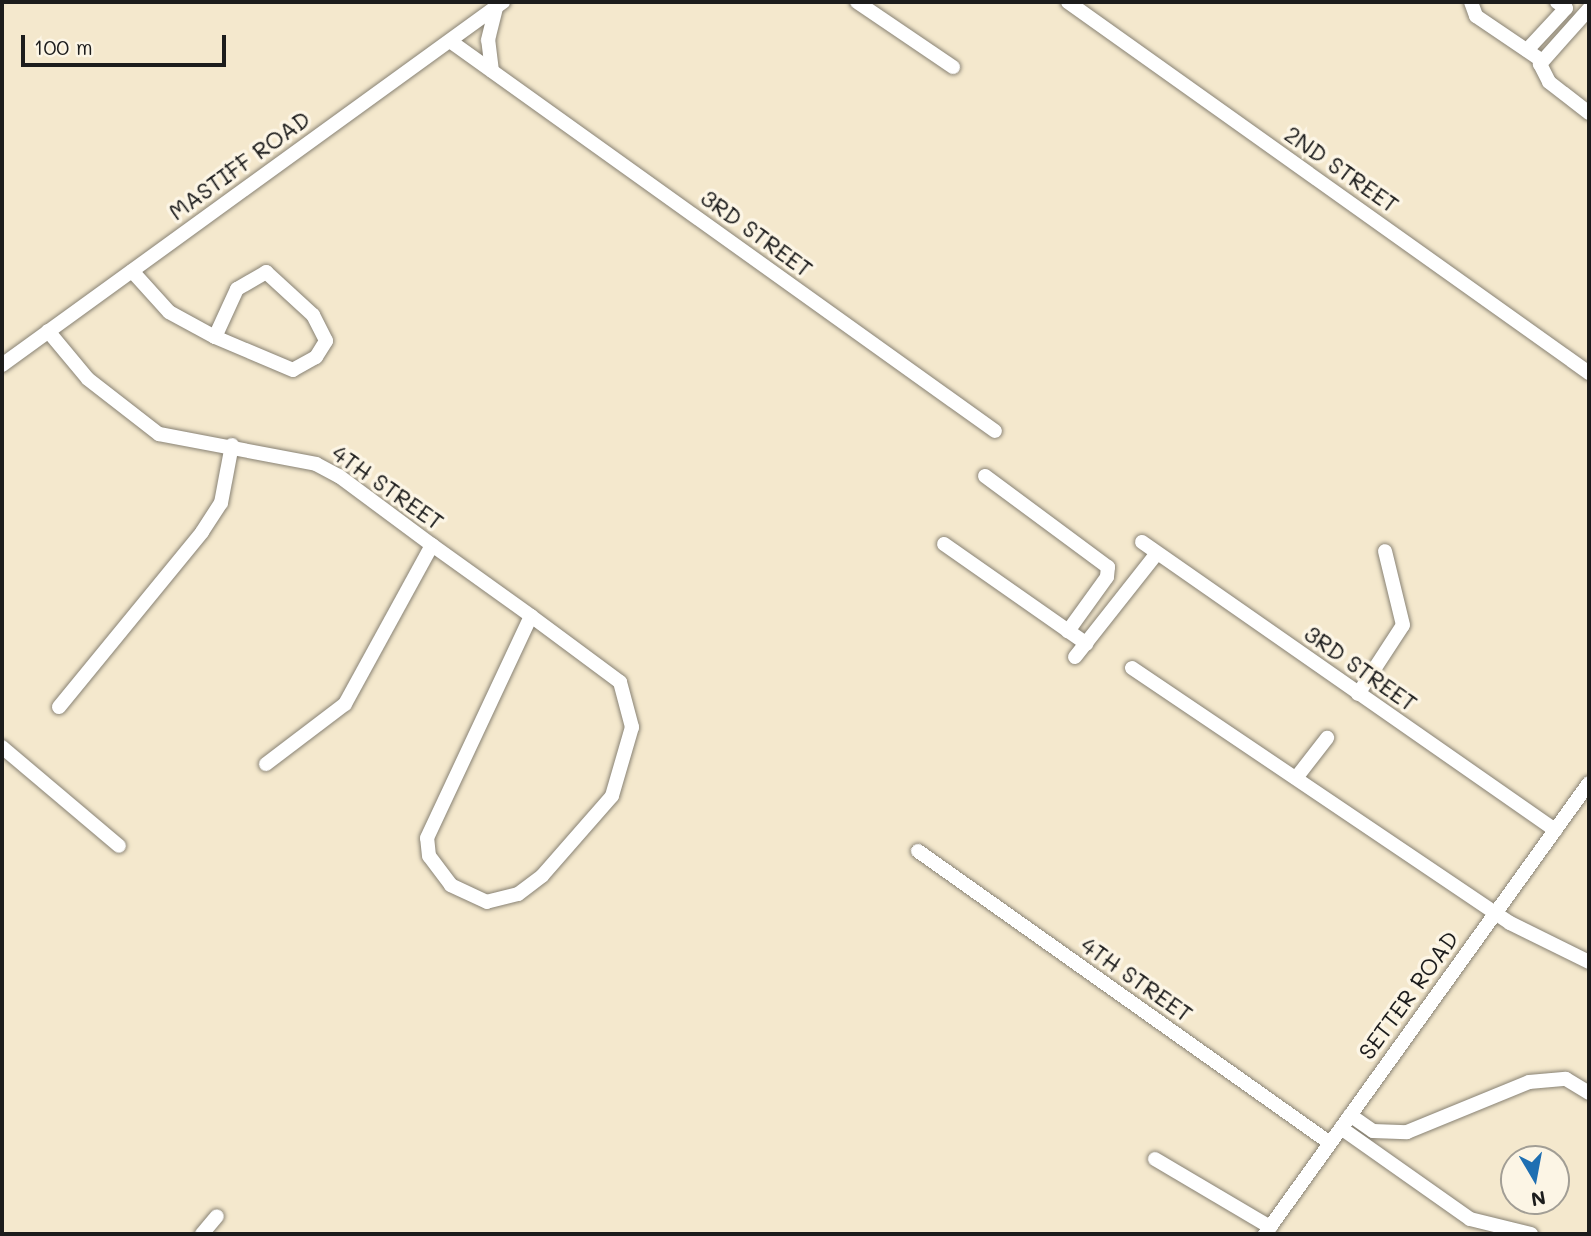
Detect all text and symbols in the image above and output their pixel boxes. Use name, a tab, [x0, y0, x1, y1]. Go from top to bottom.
scale bar	[24, 21, 229, 65]
text: 100 m	[34, 33, 93, 60]
street label: MASTIFF ROAD	[163, 105, 315, 225]
street label: 2ND STREET	[1280, 120, 1404, 218]
street label: 3RD STREET	[696, 183, 818, 283]
street label: 4TH STREET	[327, 438, 449, 536]
street label: 3RD STREET	[1299, 619, 1423, 717]
street label: SETTER ROAD	[1352, 926, 1464, 1064]
street label: 4TH STREET	[1076, 930, 1198, 1028]
north arrow	[1500, 1145, 1570, 1215]
text: N	[1529, 1186, 1548, 1213]

